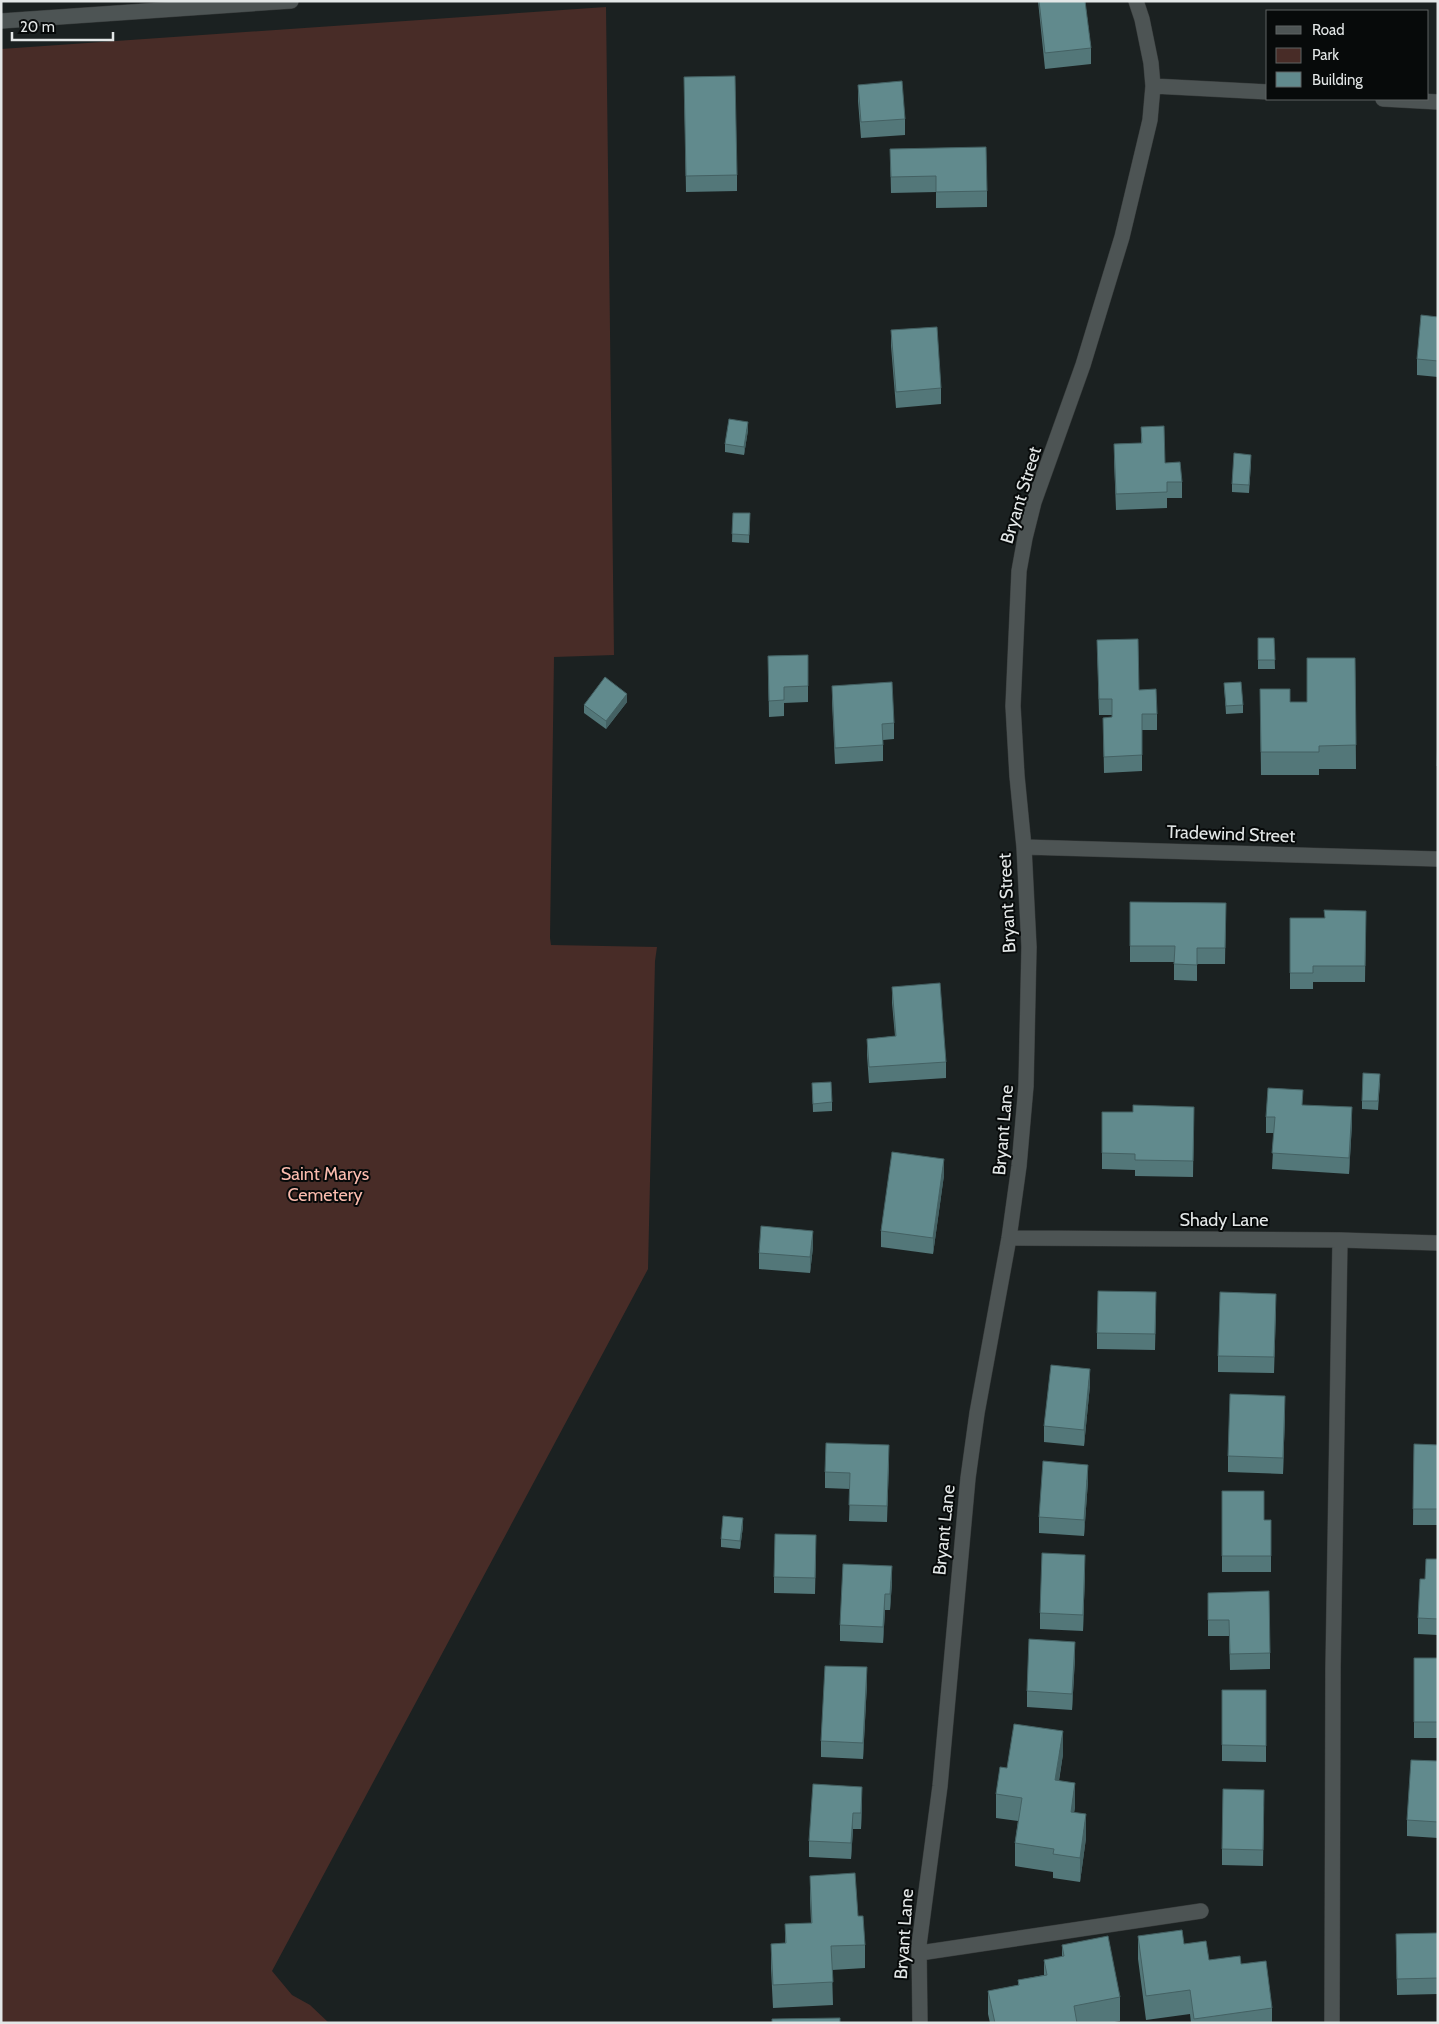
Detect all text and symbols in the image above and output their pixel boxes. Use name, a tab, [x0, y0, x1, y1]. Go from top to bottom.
scale bar	[12, 10, 114, 42]
legend	[1266, 10, 1429, 100]
text: 20 m	[20, 18, 55, 36]
text: Road	[1312, 21, 1345, 39]
text: Park	[1312, 46, 1339, 64]
text: Building	[1312, 71, 1363, 89]
street label: Bryant Street	[996, 444, 1046, 546]
street label: Tradewind Street	[1166, 821, 1296, 847]
street label: Bryant Street	[993, 852, 1021, 954]
street label: Bryant Lane	[988, 1084, 1018, 1176]
park label: Saint Marys Cemetery	[281, 1163, 369, 1206]
street label: Shady Lane	[1180, 1209, 1268, 1231]
street label: Bryant Lane	[928, 1484, 960, 1576]
street label: Bryant Lane	[890, 1888, 918, 1980]

